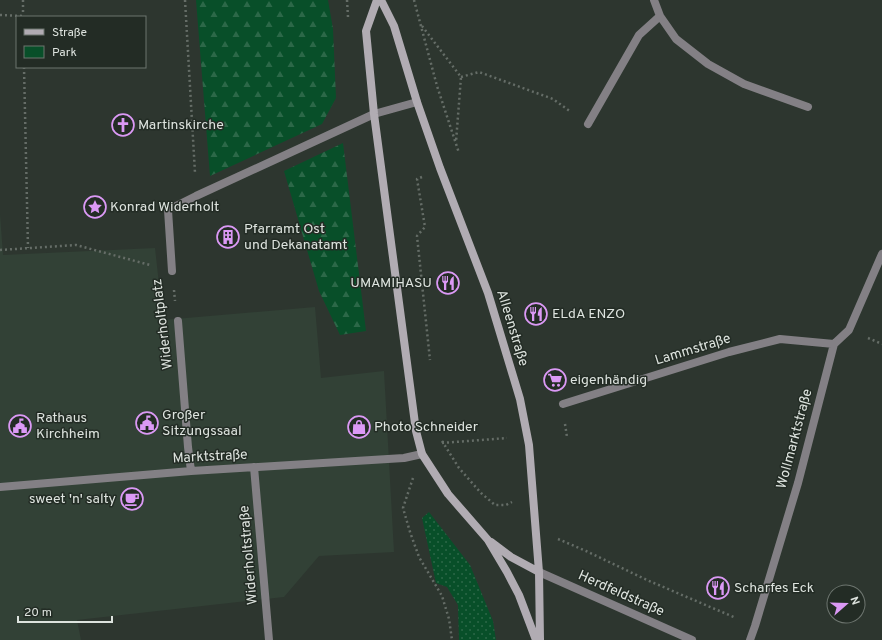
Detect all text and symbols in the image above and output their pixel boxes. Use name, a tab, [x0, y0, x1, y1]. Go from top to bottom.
legend	[16, 16, 146, 68]
text: Straße	[52, 25, 87, 41]
text: Park	[52, 45, 77, 61]
church icon: Martinskirche	[110, 112, 136, 138]
place label: Martinskirche	[138, 117, 224, 134]
place icon: Konrad Widerholt	[82, 194, 108, 220]
place label: Konrad Widerholt	[110, 199, 219, 216]
place label: Pfarramt Ost und Dekanatamt	[244, 221, 348, 254]
building icon: Pfarramt Ost und Dekanatamt	[215, 224, 241, 250]
restaurant icon: UMAMIHASU	[435, 270, 461, 296]
place label: UMAMIHASU	[350, 275, 432, 292]
street label: Widerholtplatz	[149, 278, 177, 370]
street label: Alleenstraße	[492, 288, 532, 368]
restaurant icon: ELdA ENZO	[523, 301, 549, 327]
place label: ELdA ENZO	[552, 306, 625, 323]
street label: Lammstraße	[653, 330, 733, 370]
supermarket icon: eigenhändig	[542, 367, 568, 393]
place label: eigenhändig	[570, 372, 647, 389]
street label: Wollmarktstraße	[773, 387, 817, 491]
place label: Großer Sitzungssaal	[162, 407, 242, 440]
place label: Rathaus Kirchheim	[36, 410, 100, 443]
public building icon: Großer Sitzungssaal	[134, 410, 160, 436]
public building icon: Rathaus Kirchheim	[7, 413, 33, 439]
shop icon: Photo Schneider	[346, 414, 372, 440]
place label: Photo Schneider	[374, 419, 479, 436]
street label: Marktstraße	[172, 447, 248, 467]
cafe icon: sweet 'n' salty	[119, 486, 145, 512]
place label: sweet 'n' salty	[29, 491, 116, 508]
street label: Widerholtstraße	[236, 504, 262, 606]
street label: Herdfeldstraße	[575, 567, 667, 621]
restaurant icon: Scharfes Eck	[705, 575, 731, 601]
place label: Scharfes Eck	[734, 580, 814, 597]
north arrow	[826, 584, 866, 624]
text: N	[847, 595, 862, 607]
scale bar	[18, 598, 112, 624]
text: 20 m	[24, 605, 52, 621]

